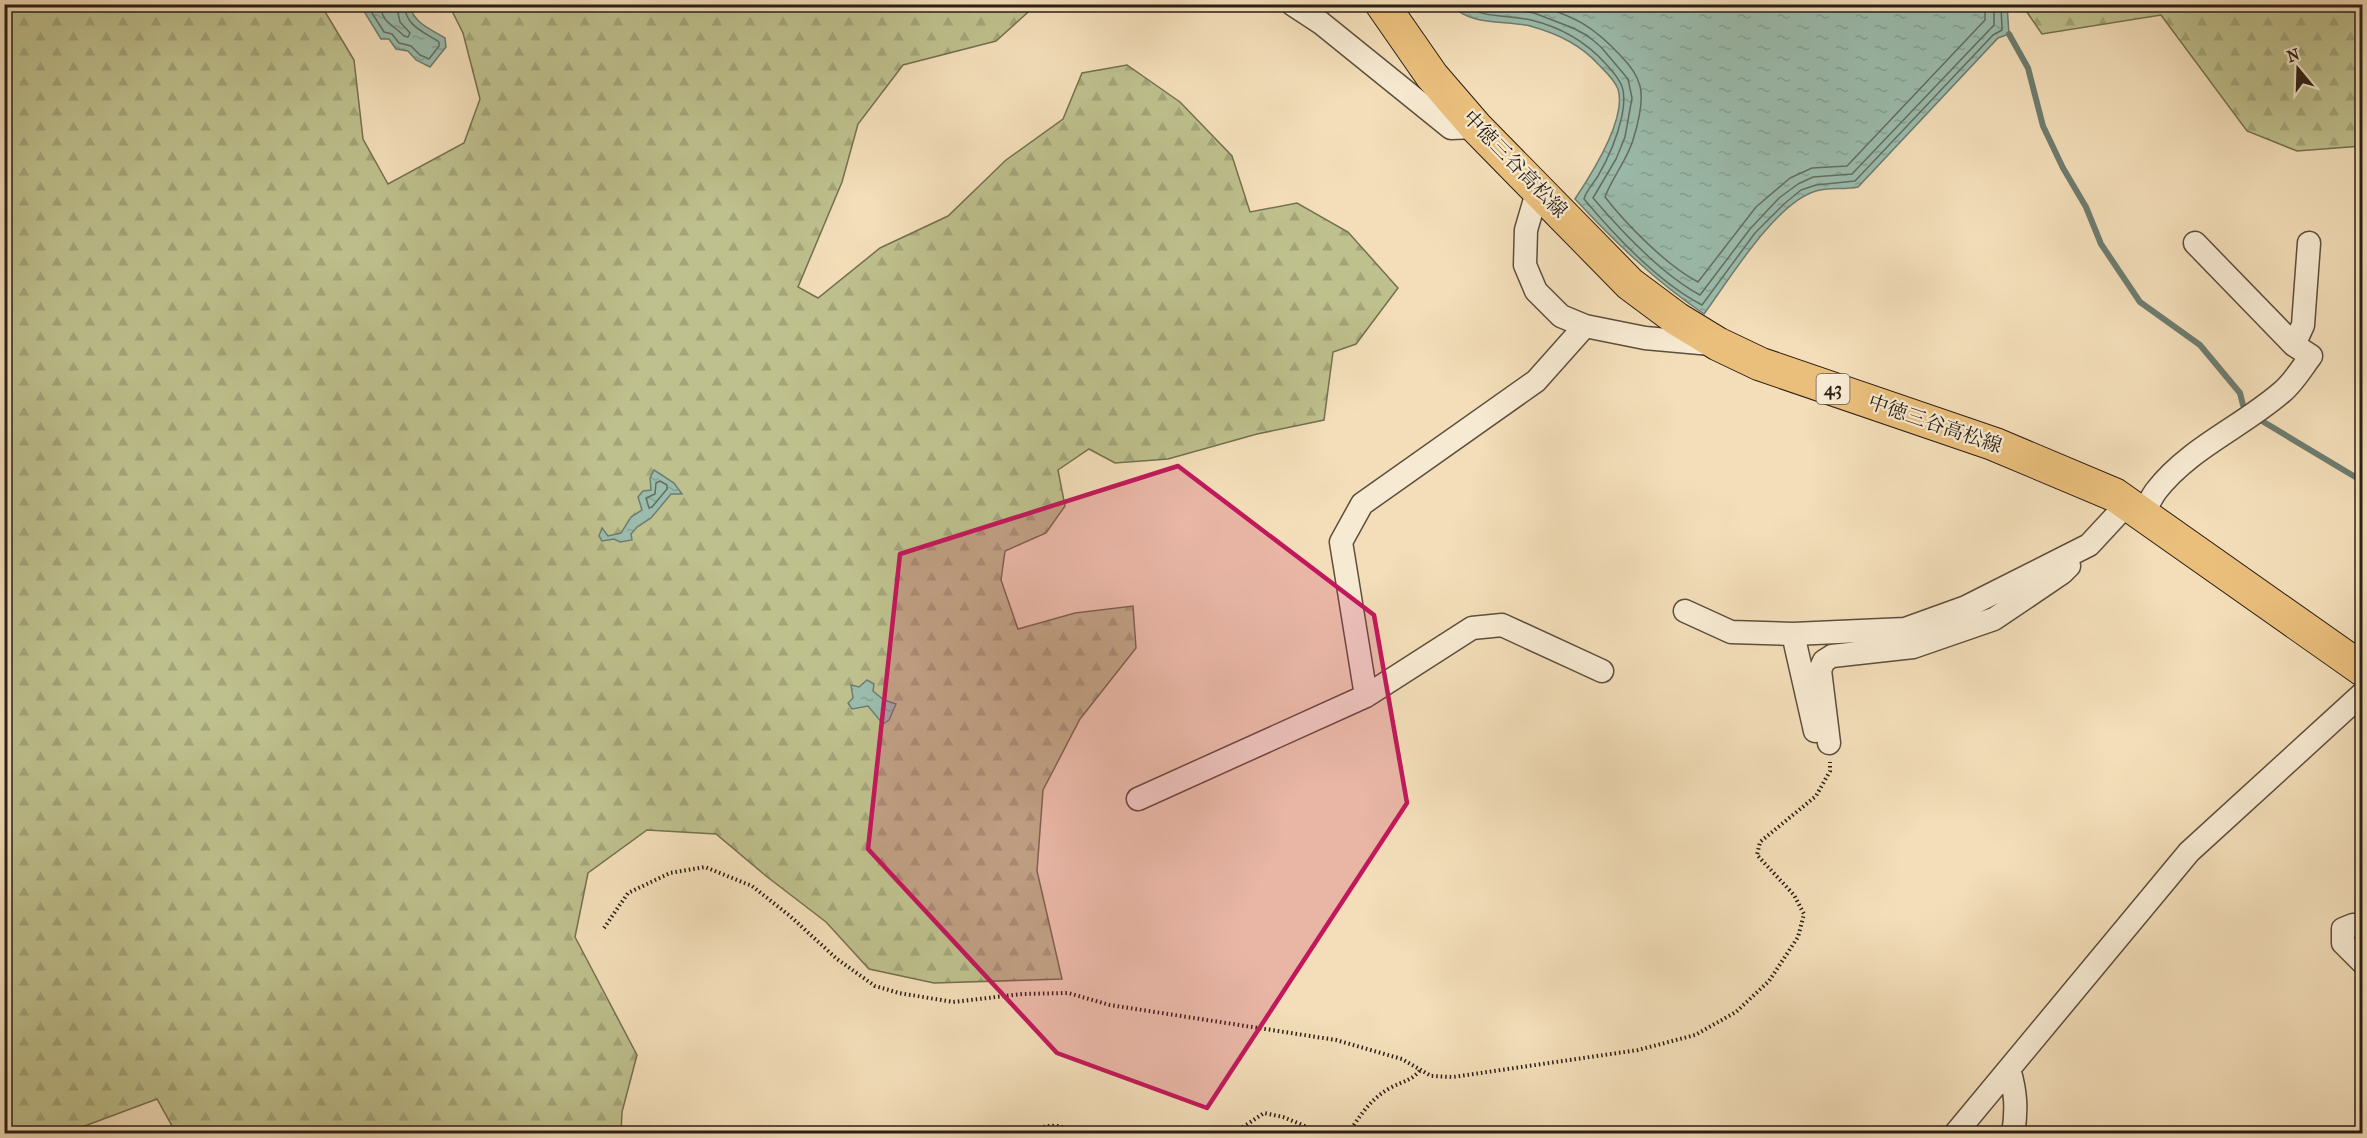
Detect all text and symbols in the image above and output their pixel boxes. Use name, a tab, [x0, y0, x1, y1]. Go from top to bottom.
north arrow	[2268, 39, 2328, 99]
text: N	[2284, 44, 2303, 66]
street label: 中徳三谷高松線	[1458, 106, 1572, 222]
road number: 43	[1816, 374, 1850, 404]
street label: 中徳三谷高松線	[1865, 390, 2005, 458]

